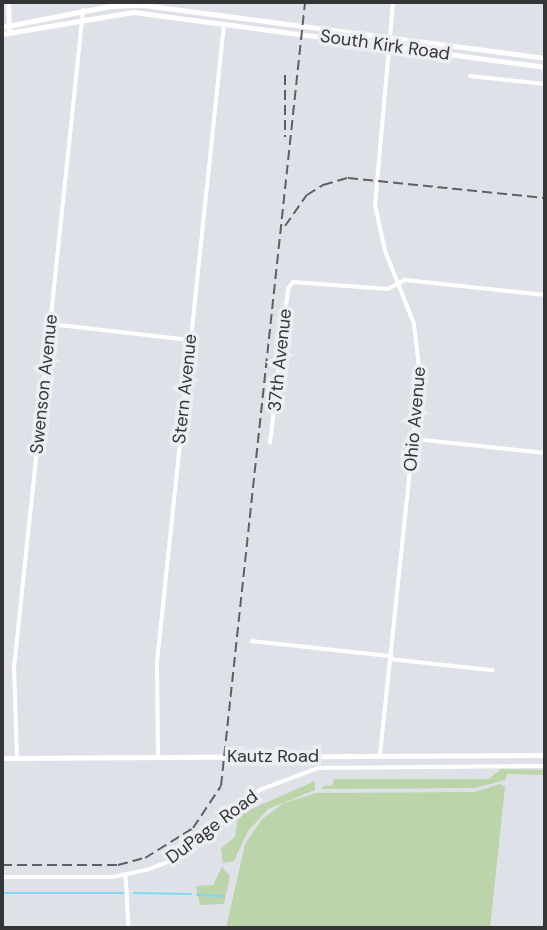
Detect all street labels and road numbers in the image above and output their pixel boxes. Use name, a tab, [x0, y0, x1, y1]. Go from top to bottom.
street label: South Kirk Road	[319, 25, 451, 65]
street label: 37th Avenue	[264, 308, 296, 412]
street label: Swenson Avenue	[26, 313, 62, 455]
street label: Stern Avenue	[168, 333, 202, 445]
street label: Ohio Avenue	[400, 366, 430, 472]
street label: Kautz Road	[227, 745, 319, 767]
street label: DuPage Road	[162, 786, 262, 868]

